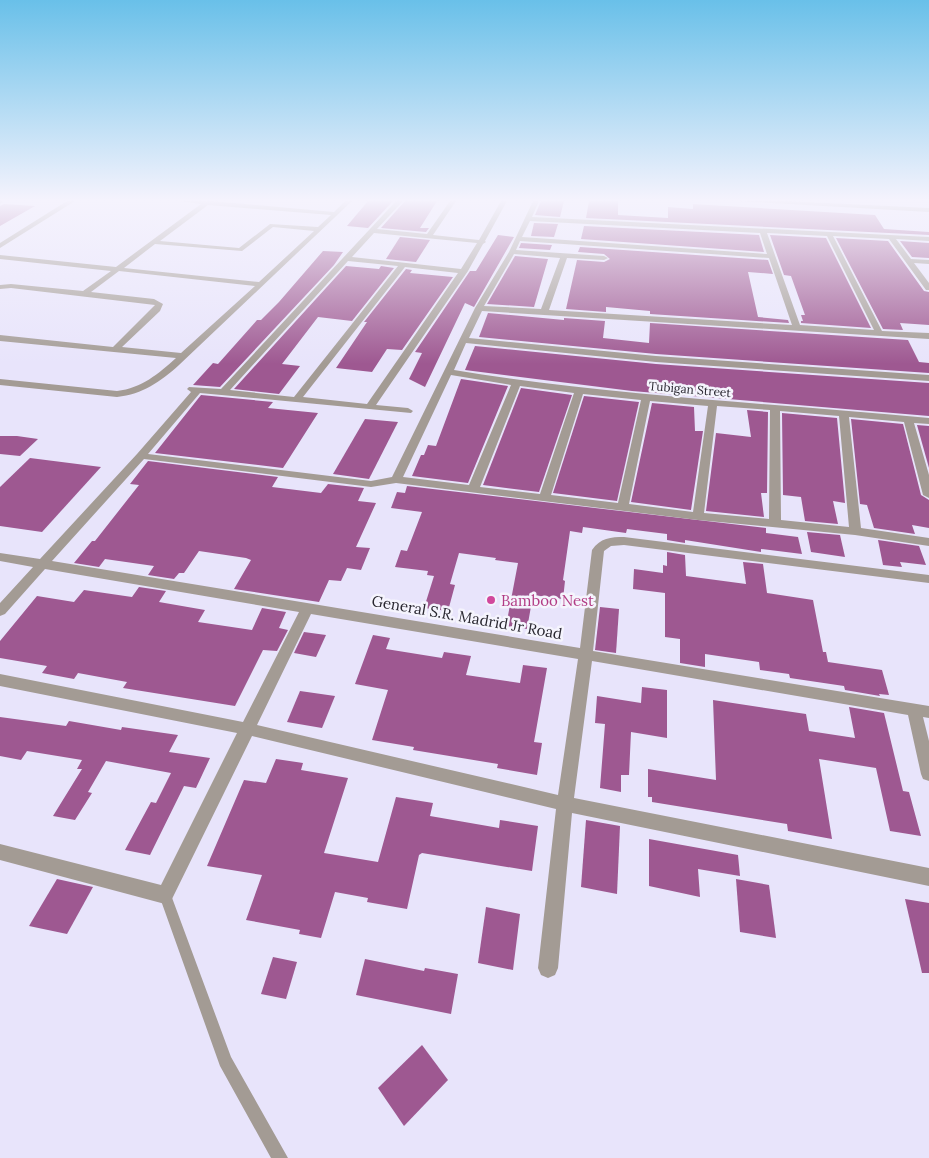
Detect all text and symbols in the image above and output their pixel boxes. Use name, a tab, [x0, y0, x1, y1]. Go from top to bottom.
street label: Tubigan Street	[648, 378, 732, 400]
street label: General S.R. Madrid Jr Road	[370, 591, 564, 643]
place label: Bamboo Nest	[501, 591, 594, 610]
marker: Bamboo Nest	[485, 594, 497, 606]

